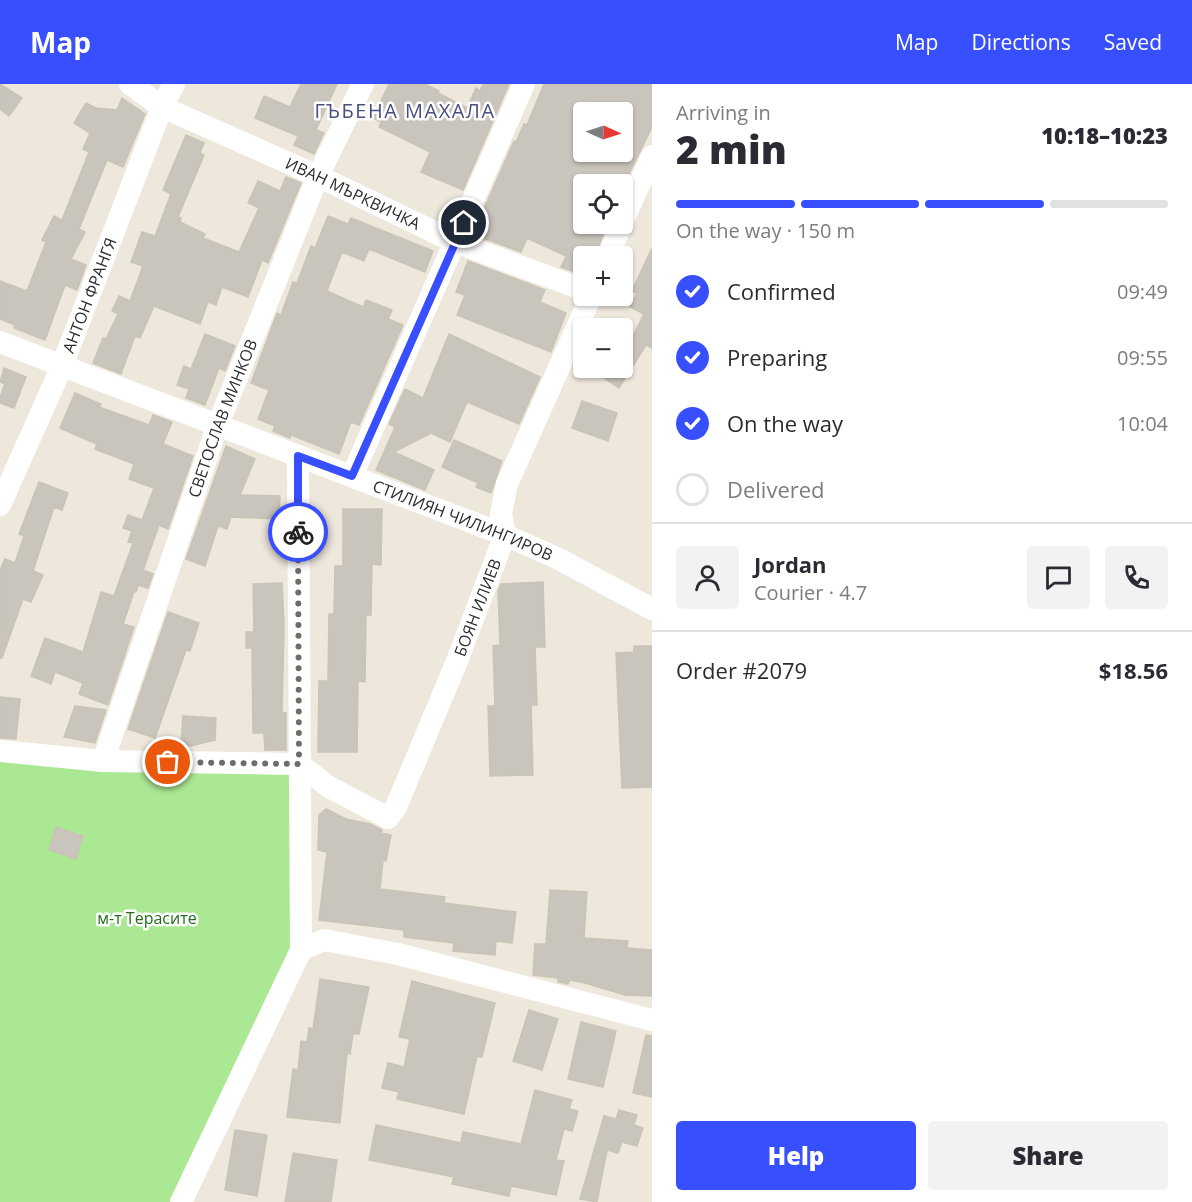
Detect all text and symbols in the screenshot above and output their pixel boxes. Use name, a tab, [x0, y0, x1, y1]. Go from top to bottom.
text: Map	[30, 23, 91, 61]
text: Map	[895, 28, 938, 56]
text: Directions	[971, 28, 1071, 56]
text: Saved	[1104, 28, 1162, 56]
district label: ГЪБЕНА МАХАЛА	[314, 97, 496, 124]
text: Arriving in	[676, 99, 771, 126]
north arrow	[573, 102, 633, 162]
map controls	[573, 102, 633, 378]
text: 10:18–10:23	[1041, 120, 1168, 150]
text: 2 min	[676, 122, 787, 175]
street label: ИВАН МЪРКВИЧКА	[282, 152, 425, 235]
button: locate	[573, 174, 633, 234]
pin	[438, 197, 489, 248]
icon: home	[447, 206, 480, 239]
text: On the way · 150 m	[676, 217, 855, 244]
street label: АНТОН ФРАНГЯ	[57, 234, 122, 356]
button: +	[573, 246, 633, 306]
icon: check	[676, 275, 709, 308]
text: Confirmed	[727, 276, 836, 306]
text: 09:49	[1117, 278, 1168, 305]
button: −	[573, 318, 633, 378]
street label: СВЕТОСЛАВ МИНКОВ	[183, 336, 262, 500]
icon: check	[676, 341, 709, 374]
text: Preparing	[727, 342, 827, 372]
text: 09:55	[1117, 344, 1168, 371]
icon: check	[676, 407, 709, 440]
text: On the way	[727, 408, 843, 438]
text: 10:04	[1117, 410, 1168, 437]
text: Delivered	[727, 474, 825, 504]
street label: СТИЛИЯН ЧИЛИНГИРОВ	[370, 475, 556, 566]
courier	[268, 502, 328, 562]
icon: bike	[282, 516, 315, 549]
button: person	[676, 546, 739, 609]
button: chat	[1027, 546, 1090, 609]
button: phone	[1105, 546, 1168, 609]
text: Jordan	[754, 549, 827, 579]
street label: БОЯН ИЛИЕВ	[449, 555, 506, 660]
text: Courier · 4.7	[754, 579, 867, 606]
text: Order #2079	[676, 655, 807, 685]
text: $18.56	[1099, 655, 1168, 685]
pin	[142, 736, 193, 787]
icon: bag	[151, 745, 184, 778]
park label: м-т Терасите	[97, 907, 197, 929]
button: Help	[676, 1121, 916, 1190]
button: Share	[928, 1121, 1168, 1190]

